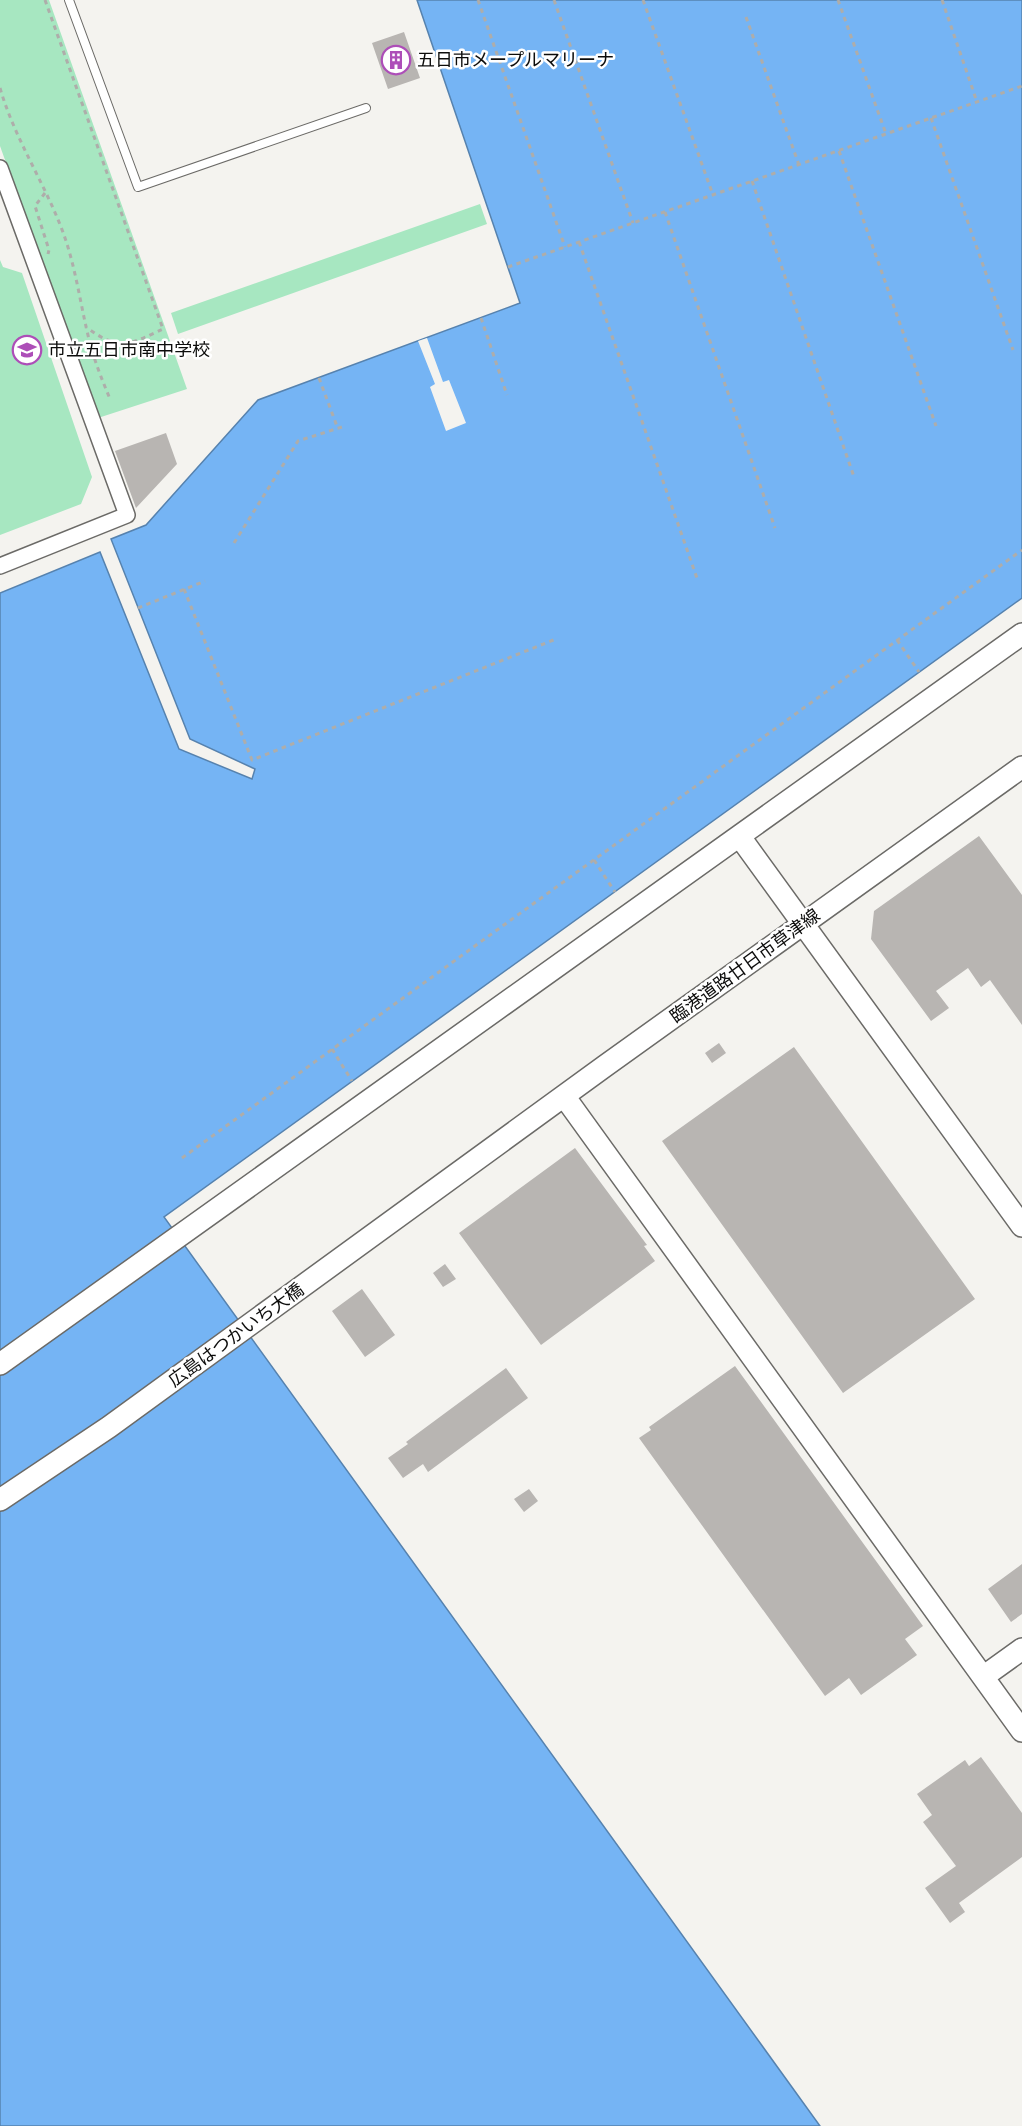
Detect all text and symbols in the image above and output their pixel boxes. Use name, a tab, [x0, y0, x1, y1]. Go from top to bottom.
building icon: 五日市メープルマリーナ	[380, 44, 412, 76]
place label: 五日市メープルマリーナ	[417, 49, 614, 71]
school or university icon: 市立五日市南中学校	[11, 334, 43, 366]
place label: 市立五日市南中学校	[48, 339, 210, 361]
street label: 臨港道路廿日市草津線	[666, 904, 824, 1028]
street label: 広島はつかいち大橋	[164, 1278, 308, 1392]

